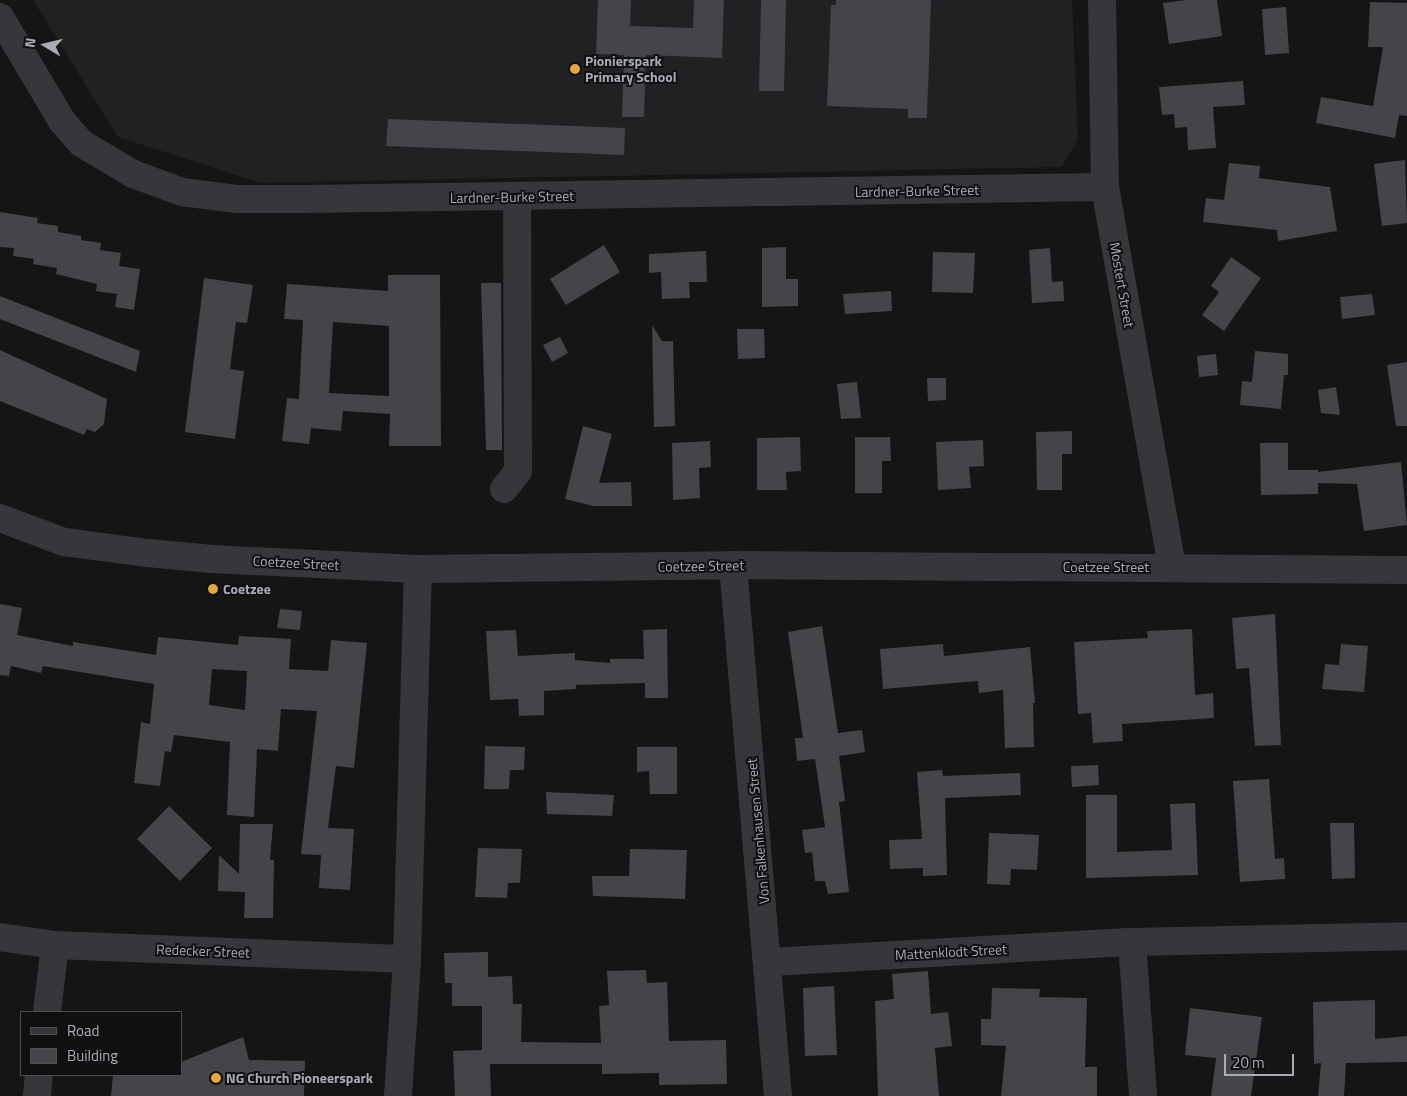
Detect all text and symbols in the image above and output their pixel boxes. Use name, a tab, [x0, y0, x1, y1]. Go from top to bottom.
north arrow	[20, 20, 70, 70]
text: N	[19, 36, 41, 49]
place label: Pionierspark Primary School	[585, 53, 677, 85]
marker: Pionierspark Primary School	[569, 63, 581, 75]
street label: Lardner-Burke Street	[855, 182, 979, 200]
street label: Lardner-Burke Street	[450, 188, 574, 206]
street label: Mostert Street	[1106, 241, 1138, 329]
street label: Coetzee Street	[252, 552, 340, 574]
street label: Coetzee Street	[658, 557, 744, 575]
street label: Coetzee Street	[1063, 559, 1149, 575]
place label: Coetzee	[223, 581, 271, 597]
marker: Coetzee	[207, 583, 219, 595]
street label: Von Falkenhausen Street	[743, 757, 773, 905]
street label: Redecker Street	[156, 941, 250, 961]
street label: Mattenklodt Street	[895, 941, 1007, 963]
legend	[20, 1011, 182, 1076]
text: Road	[67, 1019, 99, 1042]
text: Building	[67, 1044, 118, 1067]
scale bar	[1227, 1044, 1297, 1076]
text: 20 m	[1232, 1051, 1265, 1074]
place label: NG Church Pioneerspark	[226, 1070, 373, 1086]
marker: NG Church Pioneerspark	[210, 1072, 222, 1084]

